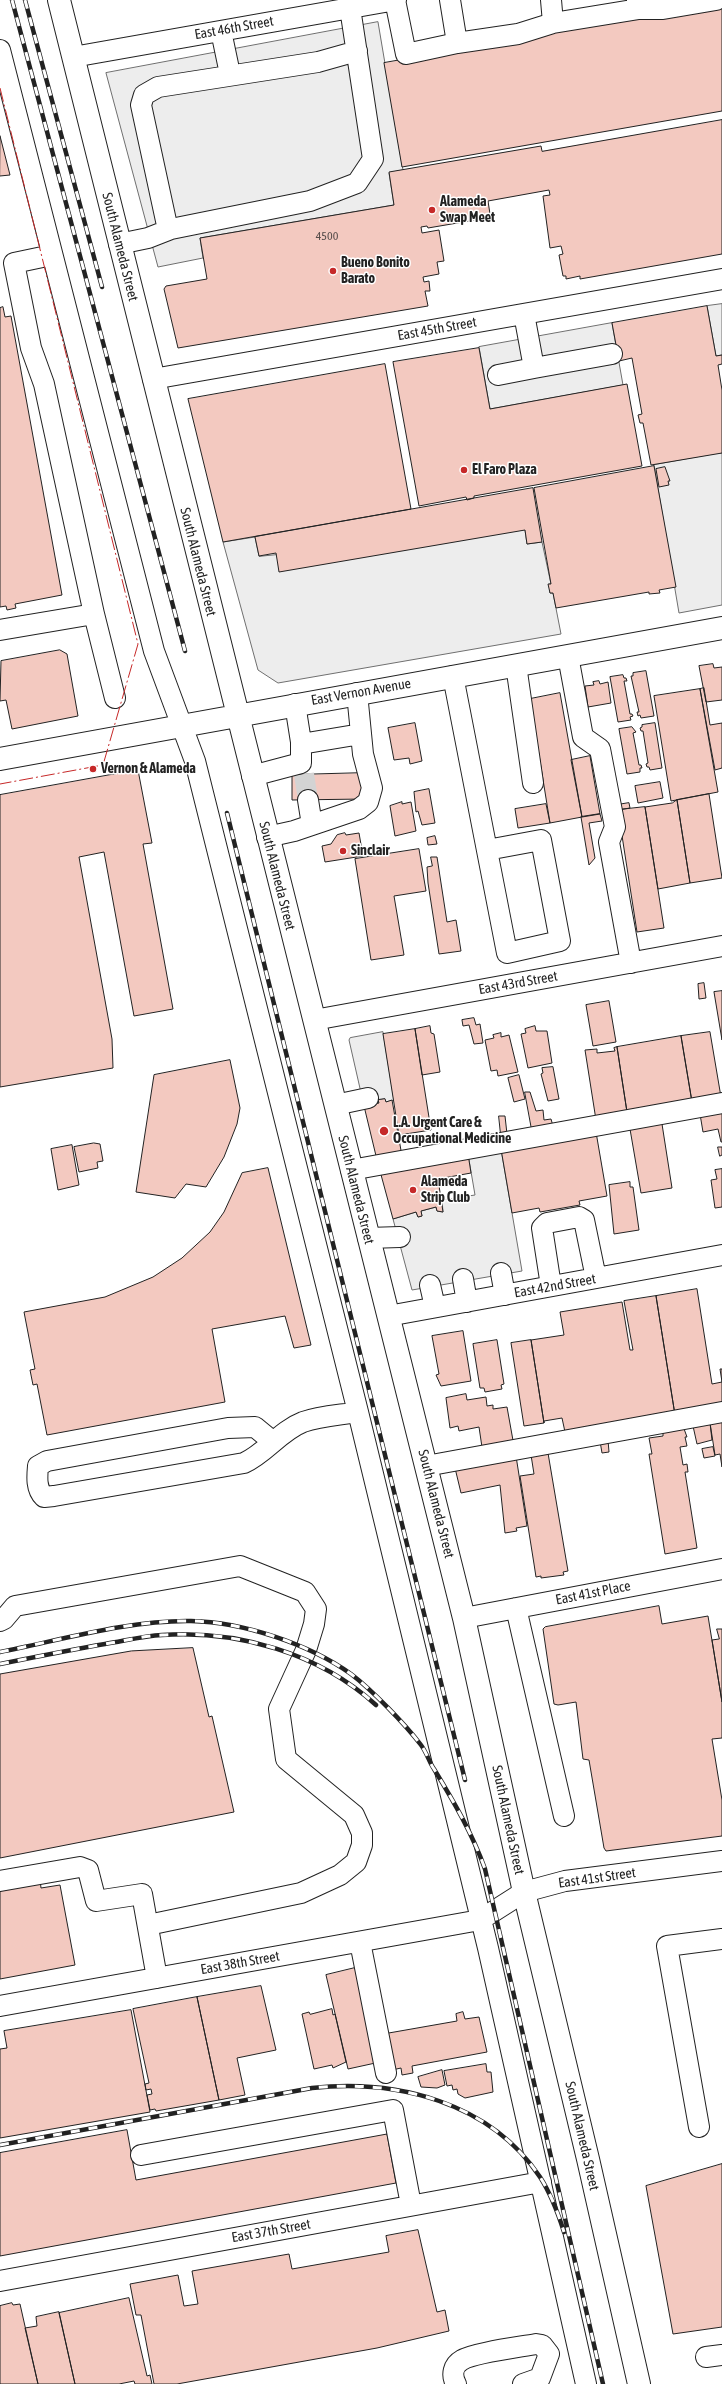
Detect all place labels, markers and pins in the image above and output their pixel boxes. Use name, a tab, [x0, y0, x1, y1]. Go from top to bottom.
place label: Alameda Swap Meet	[440, 194, 495, 226]
marker: Alameda Swap Meet	[427, 205, 437, 215]
place label: Bueno Bonito Barato	[341, 255, 410, 288]
marker: Bueno Bonito Barato	[328, 266, 338, 276]
place label: El Faro Plaza	[472, 462, 537, 478]
marker: El Faro Plaza	[459, 465, 469, 475]
place label: Vernon & Alameda	[101, 761, 196, 777]
marker: Vernon & Alameda	[88, 764, 98, 774]
place label: Sinclair	[351, 843, 390, 859]
marker: Sinclair	[338, 846, 348, 856]
place label: L.A. Urgent Care & Occupational Medicine	[393, 1115, 511, 1148]
marker: L.A. Urgent Care & Occupational Medicine	[378, 1125, 390, 1137]
place label: Alameda Strip Club	[421, 1174, 470, 1206]
marker: Alameda Strip Club	[408, 1185, 418, 1195]

